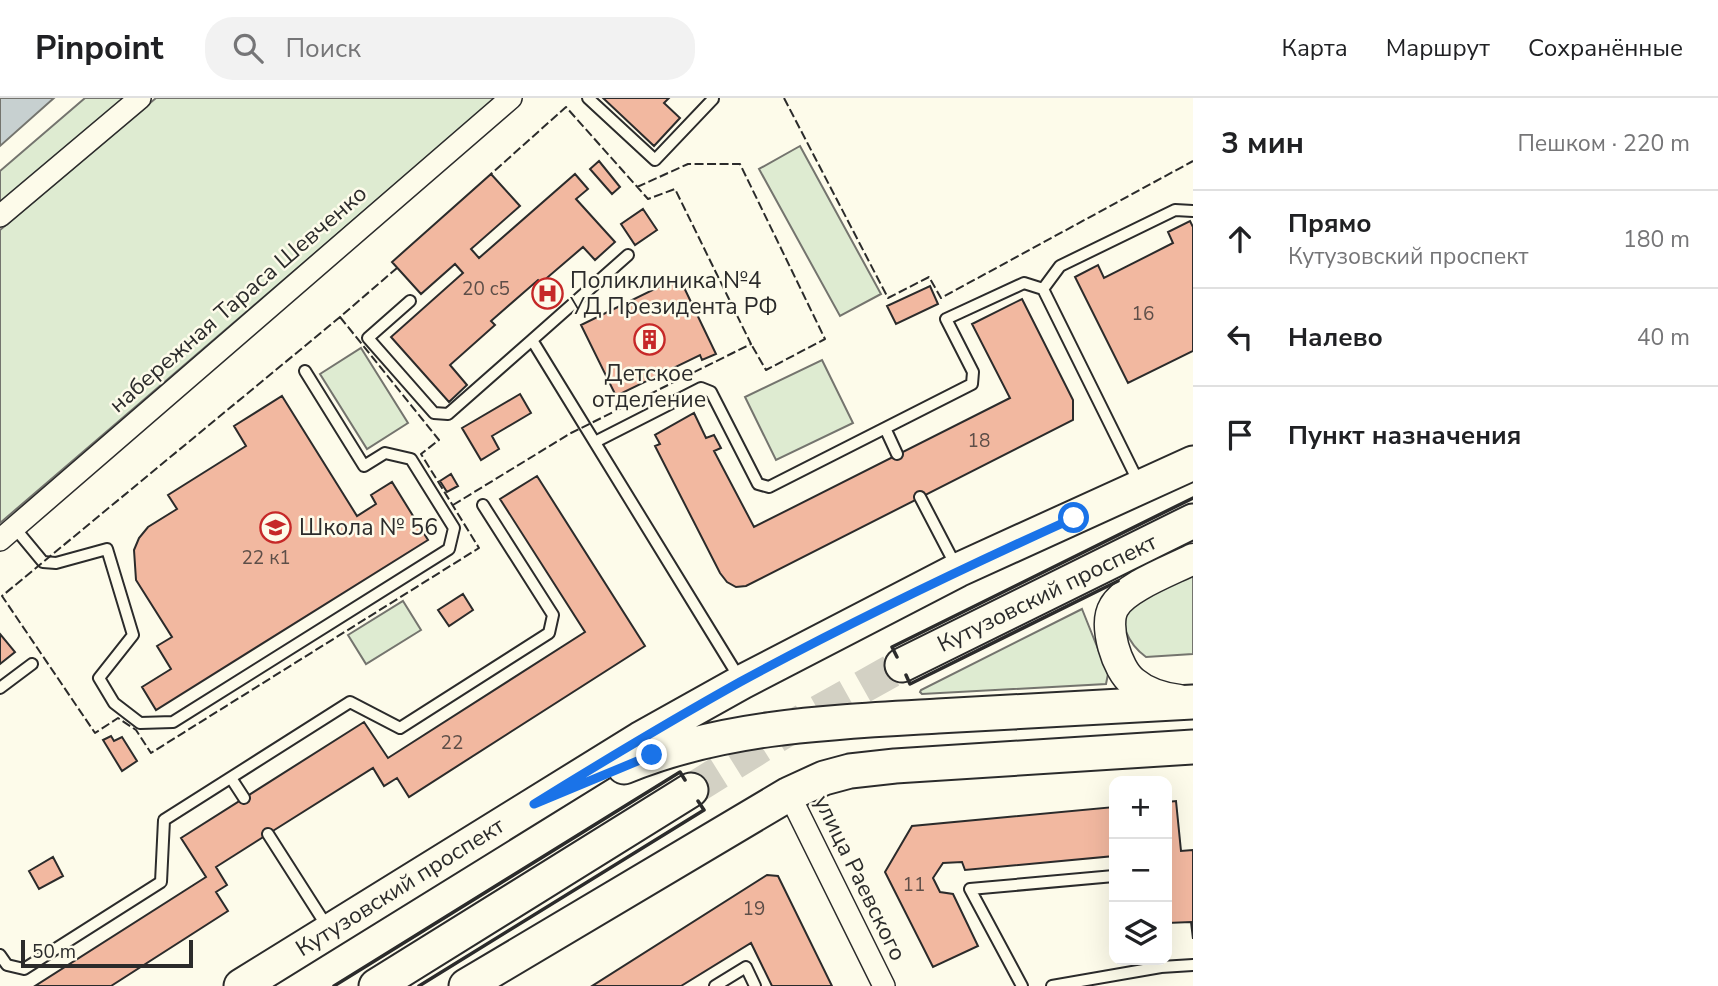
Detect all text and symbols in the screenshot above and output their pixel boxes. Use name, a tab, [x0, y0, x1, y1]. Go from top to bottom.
search box	[205, 17, 695, 80]
text: Pinpoint	[35, 26, 163, 71]
icon: search	[229, 29, 267, 67]
text: Поиск	[285, 31, 361, 66]
text: Карта	[1282, 32, 1348, 64]
text: Маршрут	[1386, 32, 1490, 64]
text: Сохранённые	[1528, 32, 1683, 64]
text: 3 мин	[1221, 123, 1304, 164]
text: Пешком · 220 m	[1517, 128, 1690, 159]
street label: набережная Тараса Шевченко	[102, 178, 374, 420]
text: Прямо	[1288, 206, 1372, 241]
icon: ahead	[1221, 220, 1259, 258]
text: 180 m	[1623, 224, 1690, 255]
text: Кутузовский проспект	[1288, 241, 1529, 272]
place label: Поликлиника №4 УД Президента РФ	[569, 265, 778, 322]
house number: 20 c5	[462, 276, 510, 302]
hospital icon: Поликлиника №4 УД Президента РФ	[530, 276, 564, 310]
house number: 16	[1132, 301, 1154, 327]
icon: left	[1221, 318, 1259, 356]
text: Налево	[1288, 320, 1383, 355]
building icon: Детское отделение	[632, 322, 666, 356]
text: 40 m	[1637, 322, 1690, 353]
place label: Детское отделение	[592, 358, 706, 415]
icon: arrive	[1221, 416, 1259, 454]
text: Пункт назначения	[1288, 418, 1521, 453]
house number: 18	[968, 428, 990, 454]
route start	[1058, 502, 1089, 533]
school or university icon: Школа № 56	[259, 510, 293, 544]
place label: Школа № 56	[299, 512, 438, 543]
street label: Кутузовский проспект	[932, 526, 1163, 660]
house number: 22 к1	[241, 545, 291, 571]
house number: 22	[441, 730, 463, 756]
route end	[636, 739, 667, 770]
map controls	[1109, 776, 1172, 965]
button: +	[1109, 776, 1172, 839]
street label: улица Раевского	[806, 790, 914, 966]
street label: Кутузовский проспект	[290, 810, 511, 964]
button: −	[1109, 839, 1172, 902]
house number: 11	[903, 872, 925, 898]
house number: 19	[743, 896, 765, 922]
button: layers	[1109, 902, 1172, 965]
scale bar	[21, 937, 192, 969]
text: 50 m	[32, 939, 76, 965]

